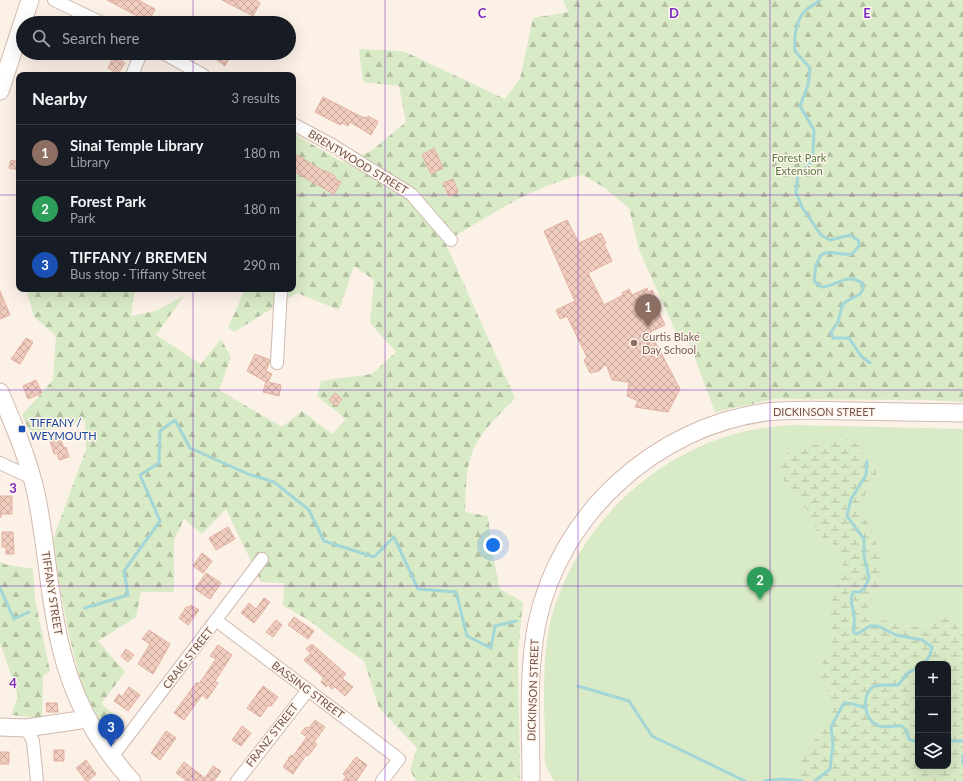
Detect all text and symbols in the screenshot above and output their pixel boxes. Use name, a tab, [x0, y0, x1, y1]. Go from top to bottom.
text: C	[478, 5, 487, 21]
text: D	[669, 5, 679, 21]
text: E	[863, 5, 871, 21]
search box	[16, 16, 296, 60]
icon: search	[30, 27, 52, 49]
text: Search here	[62, 29, 139, 47]
text: Nearby	[32, 88, 87, 109]
text: 3 results	[232, 90, 280, 106]
street label: BRENTWOOD STREET	[306, 127, 411, 197]
text: Sinai Temple Library	[70, 136, 203, 154]
text: 1	[41, 145, 49, 161]
text: 180 m	[243, 145, 280, 161]
park label: Forest Park Extension	[772, 151, 827, 177]
text: Library	[70, 154, 110, 170]
text: Forest Park	[70, 192, 146, 210]
text: 2	[41, 201, 49, 217]
text: 180 m	[243, 201, 280, 217]
text: Park	[70, 210, 95, 226]
text: TIFFANY / BREMEN	[70, 248, 207, 266]
text: 3	[41, 257, 49, 273]
text: 290 m	[243, 257, 280, 273]
text: Bus stop · Tiffany Street	[70, 266, 206, 282]
pin: 1	[635, 294, 661, 327]
place label: Curtis Blake Day School	[642, 330, 700, 356]
marker: Curtis Blake Day School	[629, 338, 639, 348]
street label: DICKINSON STREET	[773, 405, 876, 418]
place label: TIFFANY / WEYMOUTH	[30, 416, 97, 442]
marker: TIFFANY / WEYMOUTH	[17, 424, 27, 434]
text: 3	[9, 480, 17, 496]
your location	[483, 535, 503, 555]
street label: TIFFANY STREET	[39, 550, 66, 636]
pin: 2	[747, 567, 773, 600]
street label: CRAIG STREET	[160, 624, 216, 691]
street label: DICKINSON STREET	[524, 638, 541, 741]
street label: BASSING STREET	[270, 658, 347, 721]
map controls	[915, 661, 951, 769]
button: +	[915, 661, 951, 697]
text: 4	[9, 675, 17, 691]
button: −	[915, 697, 951, 733]
street label: FRANZ STREET	[243, 700, 301, 769]
pin: 3	[98, 714, 124, 747]
button: layers	[915, 733, 951, 769]

